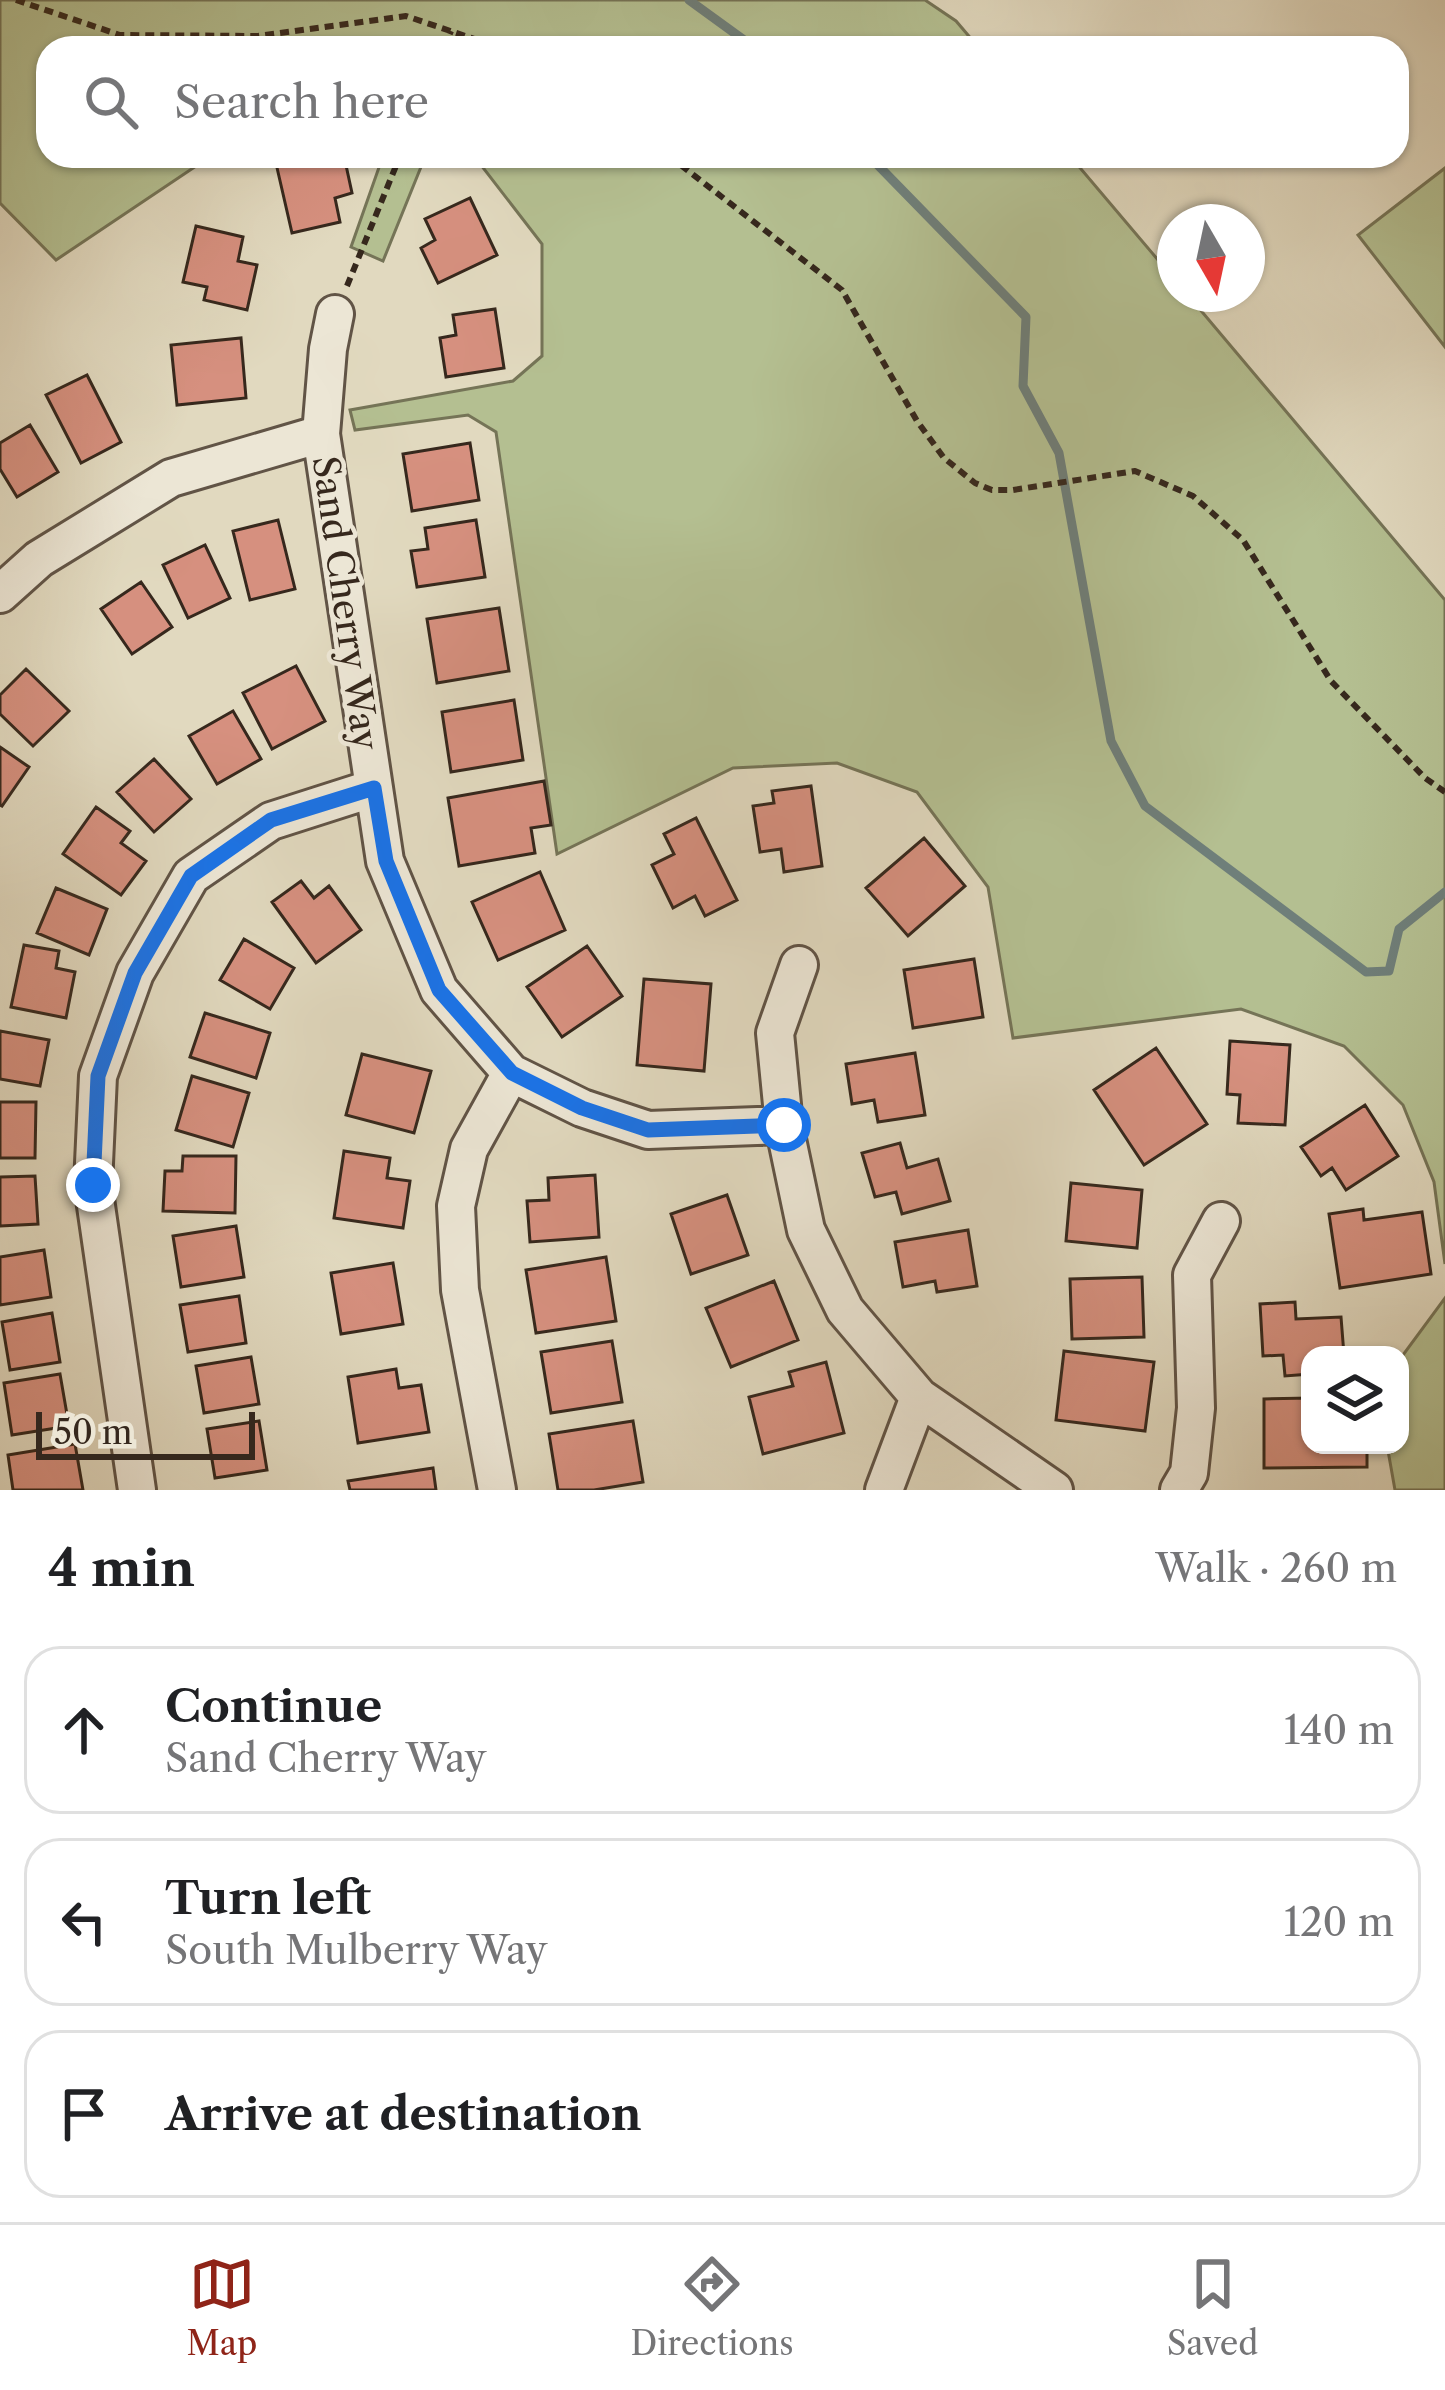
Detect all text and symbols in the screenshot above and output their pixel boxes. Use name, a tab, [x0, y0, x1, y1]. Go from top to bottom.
search box	[36, 36, 1409, 168]
icon: search	[78, 69, 144, 135]
text: Search here	[174, 74, 429, 130]
north arrow	[1157, 204, 1265, 312]
street label: Sand Cherry Way	[304, 453, 389, 754]
route start	[757, 1098, 811, 1152]
route end	[66, 1158, 120, 1212]
map controls	[1301, 1346, 1409, 1454]
button: layers	[1301, 1346, 1409, 1454]
scale bar	[36, 1406, 255, 1459]
text: 50 m	[54, 1412, 132, 1453]
text: 4 min	[48, 1537, 195, 1599]
text: Walk · 260 m	[1155, 1544, 1397, 1592]
text: Continue	[165, 1678, 382, 1734]
icon: ahead	[51, 1697, 117, 1763]
text: 140 m	[1284, 1706, 1394, 1754]
text: Sand Cherry Way	[165, 1734, 486, 1782]
text: Turn left	[165, 1870, 371, 1926]
icon: left	[51, 1889, 117, 1955]
text: 120 m	[1284, 1898, 1394, 1946]
text: South Mulberry Way	[165, 1926, 547, 1974]
icon: arrive	[51, 2081, 117, 2147]
text: Arrive at destination	[165, 2086, 642, 2142]
tab: Map	[187, 2251, 257, 2364]
tab: Directions	[631, 2251, 794, 2364]
tab: Saved	[1167, 2251, 1258, 2364]

